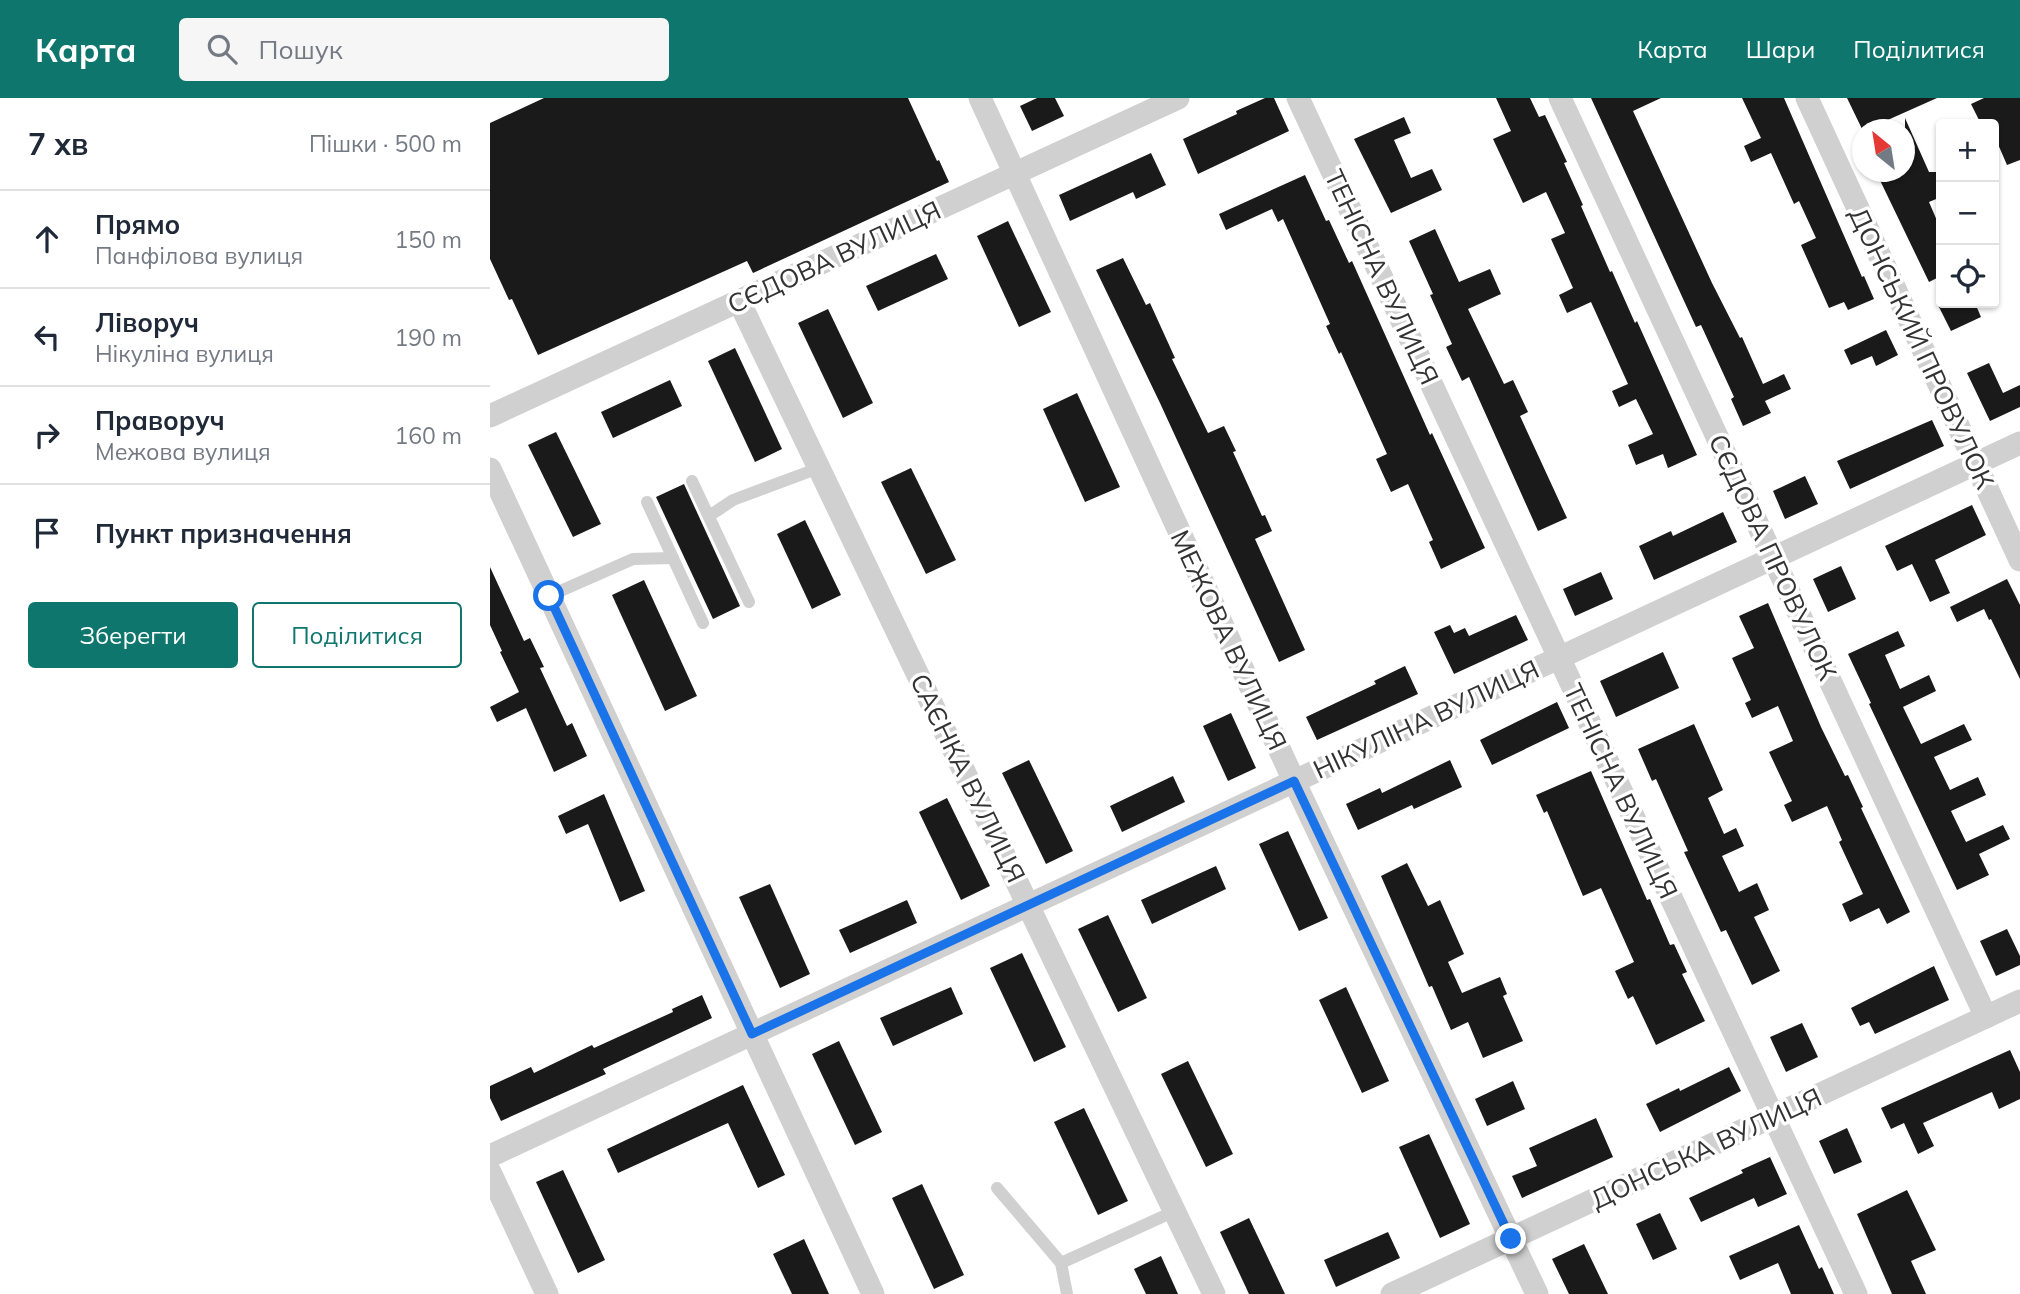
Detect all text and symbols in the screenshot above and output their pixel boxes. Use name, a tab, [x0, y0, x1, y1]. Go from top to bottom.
search box	[179, 18, 669, 81]
text: Карта	[35, 29, 137, 70]
icon: search	[203, 30, 241, 68]
text: Пошук	[259, 33, 343, 66]
text: Карта	[1637, 34, 1708, 64]
text: Шари	[1746, 34, 1815, 64]
text: Поділитися	[1853, 34, 1985, 64]
north arrow	[1852, 119, 1915, 182]
map controls	[1936, 119, 1999, 308]
button: +	[1936, 119, 1999, 182]
text: 7 хв	[28, 125, 88, 163]
text: Пішки · 500 m	[309, 129, 462, 158]
street label: ТЕНІСНА ВУЛИЦЯ	[1318, 164, 1446, 390]
button: −	[1936, 182, 1999, 245]
street label: СЄДОВА ВУЛИЦЯ	[722, 193, 946, 321]
street label: ДОНСЬКИЙ ПРОВУЛОК	[1842, 202, 2002, 494]
text: Прямо	[95, 208, 180, 241]
icon: ahead	[28, 220, 66, 258]
text: 150 m	[394, 225, 462, 254]
text: Панфілова вулиця	[95, 241, 303, 270]
button: locate	[1936, 245, 1999, 308]
text: Ліворуч	[95, 306, 199, 339]
icon: left	[28, 318, 66, 356]
text: 190 m	[394, 323, 462, 352]
text: Нікуліна вулиця	[95, 339, 274, 368]
text: Праворуч	[95, 404, 225, 437]
icon: right	[28, 416, 66, 454]
text: 160 m	[394, 421, 462, 450]
street label: СЄДОВА ПРОВУЛОК	[1702, 429, 1844, 685]
text: Межова вулиця	[95, 437, 271, 466]
icon: arrive	[28, 514, 66, 552]
text: Пункт призначення	[95, 517, 352, 550]
street label: МЕЖОВА ВУЛИЦЯ	[1164, 525, 1294, 755]
route start	[533, 580, 564, 611]
button: Зберегти	[28, 602, 238, 668]
button: Поділитися	[252, 602, 462, 668]
street label: НІКУЛІНА ВУЛИЦЯ	[1308, 652, 1544, 786]
street label: САЄНКА ВУЛИЦЯ	[903, 668, 1033, 888]
street label: ТЕНІСНА ВУЛИЦЯ	[1557, 678, 1685, 904]
street label: ДОНСЬКА ВУЛИЦЯ	[1585, 1080, 1827, 1216]
route end	[1495, 1223, 1526, 1254]

